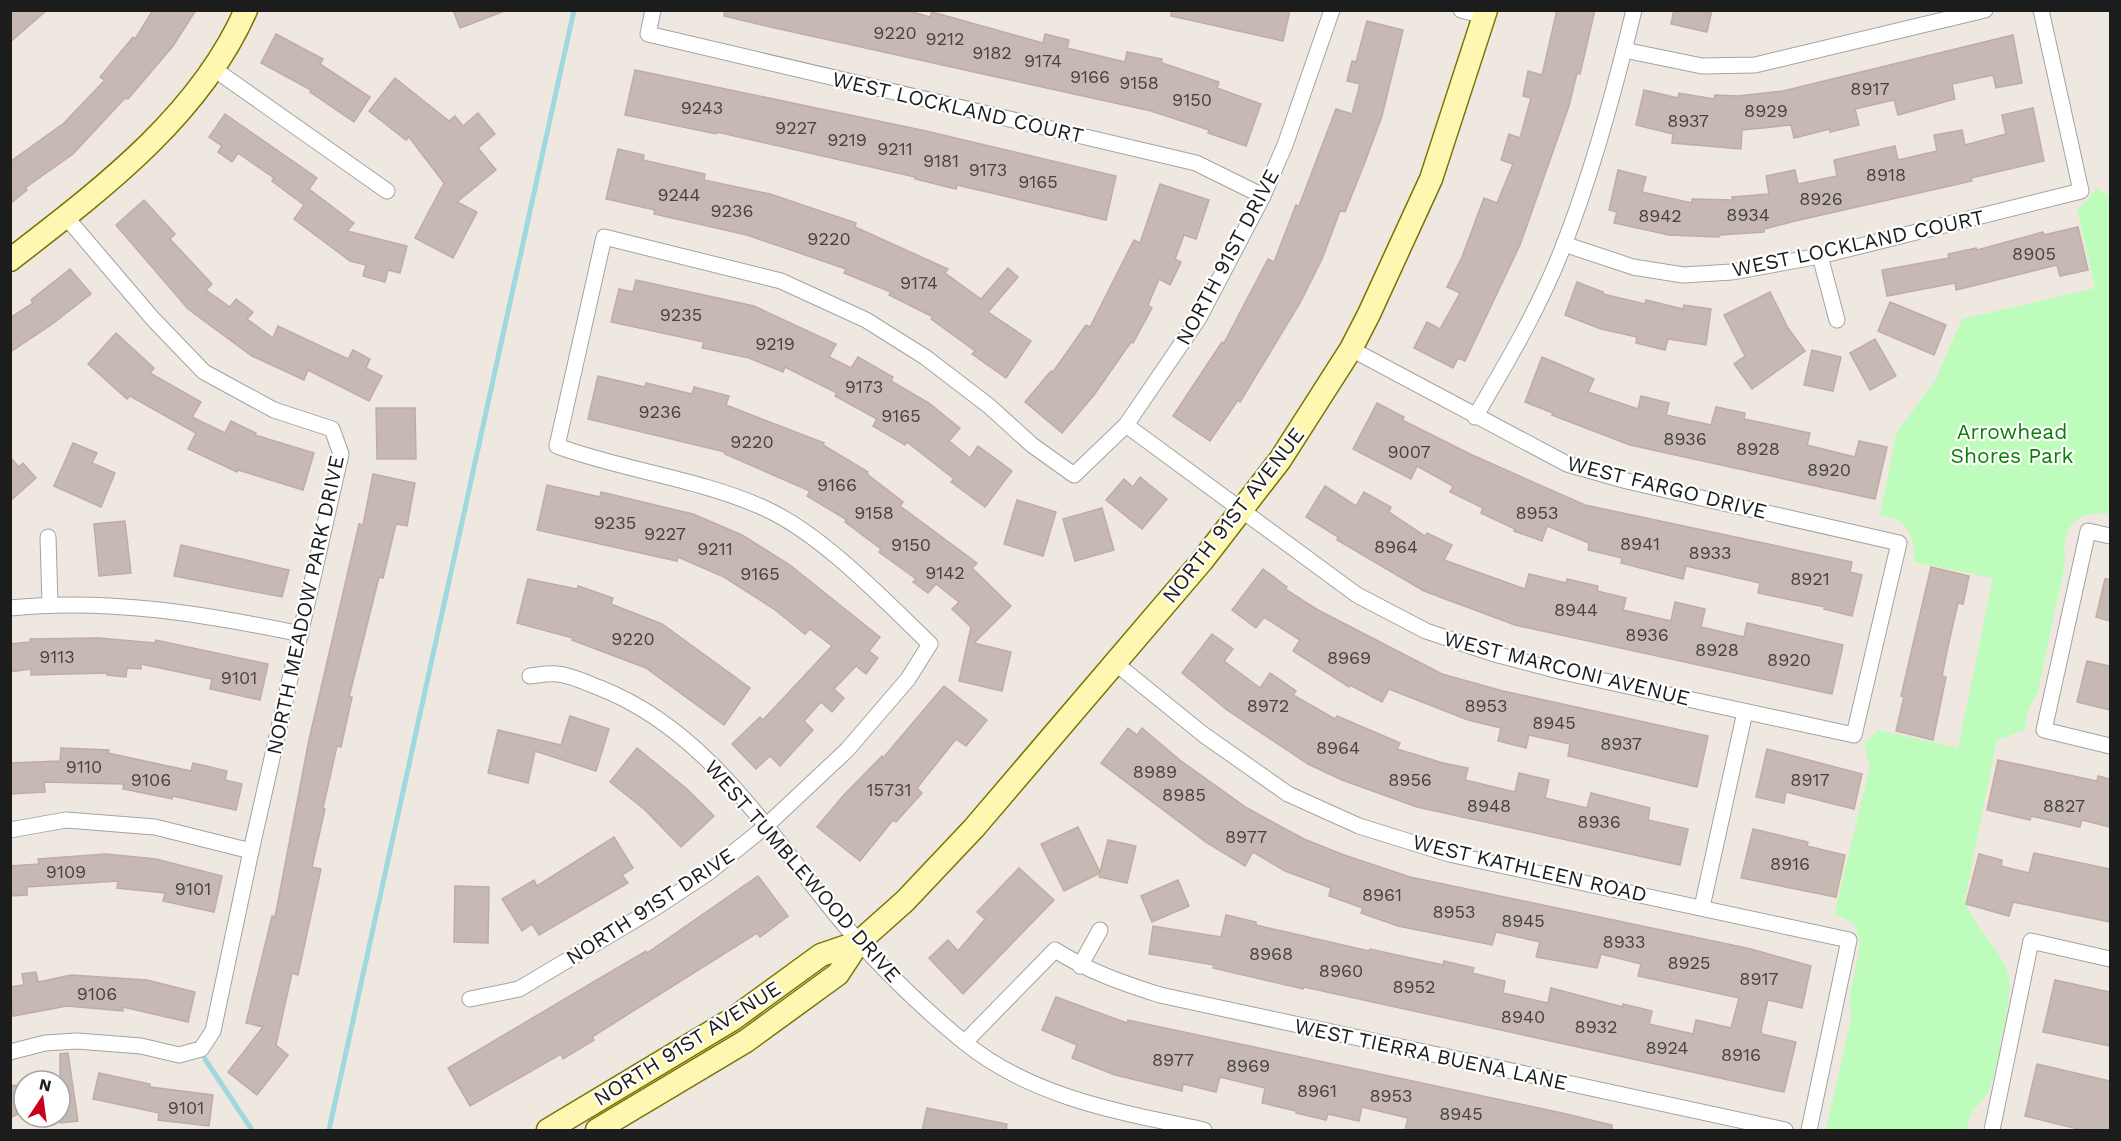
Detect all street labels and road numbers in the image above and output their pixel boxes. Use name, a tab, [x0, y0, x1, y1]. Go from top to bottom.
street label: WEST LOCKLAND COURT	[830, 66, 1086, 148]
street label: NORTH 91ST DRIVE	[1170, 165, 1284, 349]
street label: WEST LOCKLAND COURT	[1730, 204, 1987, 282]
street label: NORTH 91ST AVENUE	[1157, 422, 1309, 608]
street label: WEST FARGO DRIVE	[1564, 450, 1770, 524]
street label: NORTH MEADOW PARK DRIVE	[261, 453, 349, 757]
street label: WEST MARCONI AVENUE	[1441, 625, 1693, 711]
street label: WEST TUMBLEWOOD DRIVE	[700, 755, 906, 987]
street label: WEST KATHLEEN ROAD	[1410, 829, 1650, 907]
street label: NORTH 91ST DRIVE	[561, 842, 739, 970]
street label: NORTH 91ST AVENUE	[589, 975, 785, 1111]
street label: WEST TIERRA BUENA LANE	[1292, 1013, 1570, 1095]

